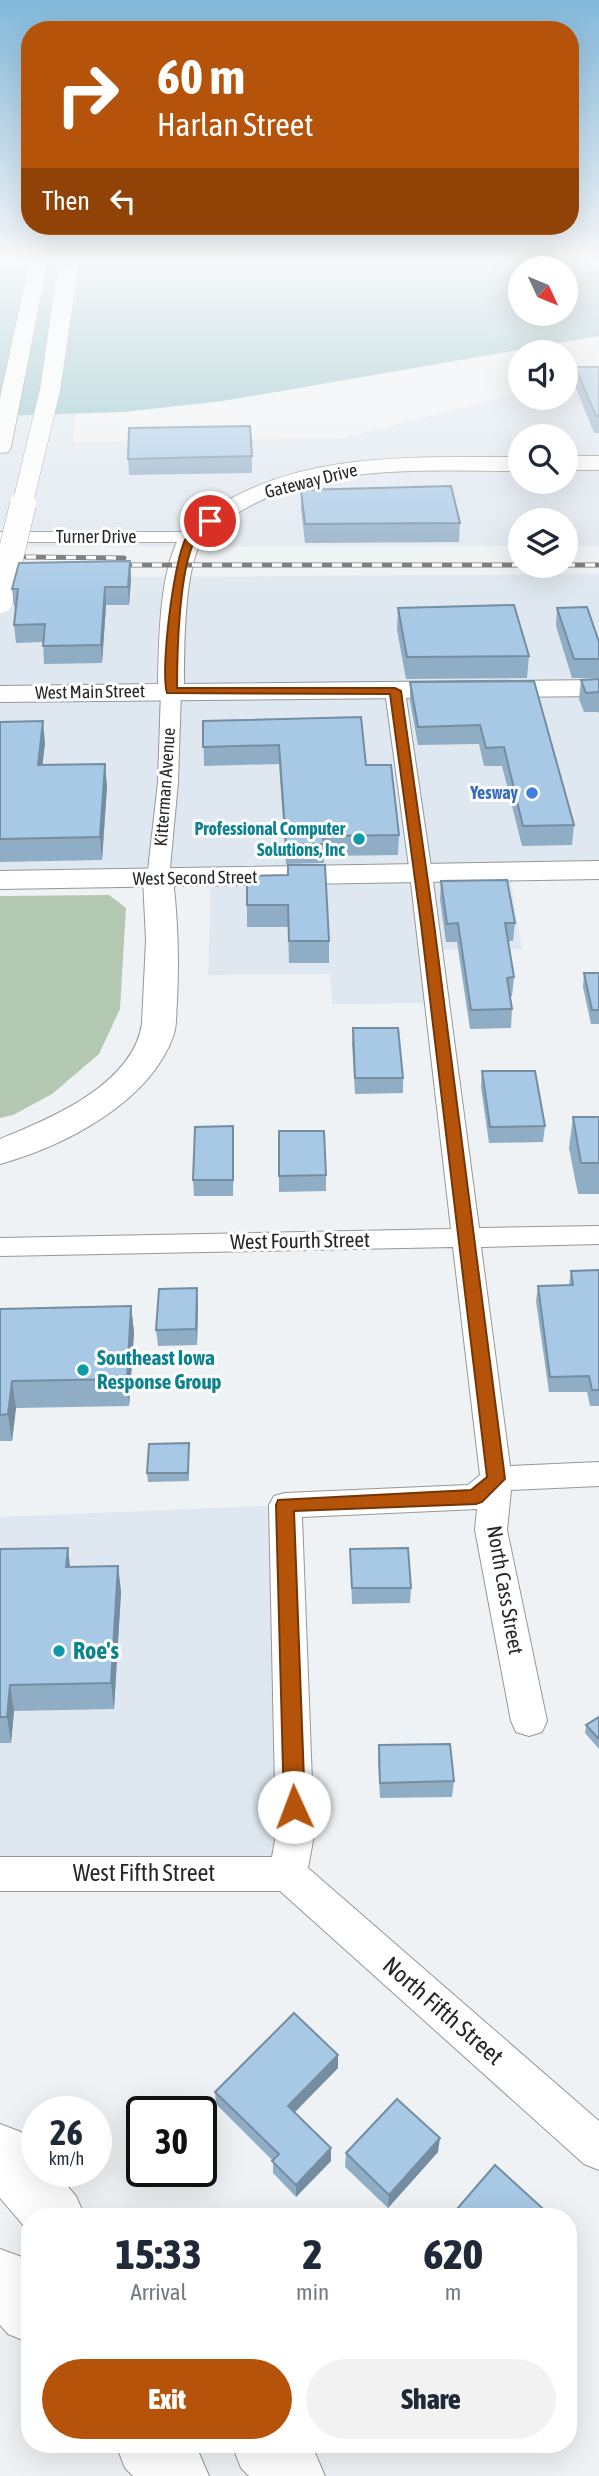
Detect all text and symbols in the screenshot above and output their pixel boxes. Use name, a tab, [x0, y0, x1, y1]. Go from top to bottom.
text: 60 m	[157, 48, 245, 104]
icon: right	[42, 49, 133, 140]
text: Harlan Street	[157, 106, 313, 143]
icon: left	[104, 182, 142, 220]
text: Then	[42, 186, 90, 216]
north arrow	[508, 256, 578, 326]
map controls	[508, 256, 578, 578]
button: sound	[508, 340, 578, 410]
button: search	[508, 424, 578, 494]
street label: Gateway Drive	[262, 459, 359, 502]
pin	[180, 491, 240, 551]
icon: arrive	[191, 502, 229, 540]
button: layers	[508, 508, 578, 578]
street label: Turner Drive	[56, 526, 136, 547]
street label: West Main Street	[35, 680, 145, 703]
street label: Kitterman Avenue	[150, 727, 179, 847]
place label: Yesway	[469, 782, 519, 803]
marker: Yesway	[524, 785, 540, 801]
place label: Professional Computer Solutions, Inc	[194, 818, 346, 860]
marker: Professional Computer Solutions, Inc	[351, 831, 367, 847]
street label: West Second Street	[132, 866, 258, 889]
street label: West Fourth Street	[230, 1227, 370, 1253]
place label: Southeast Iowa Response Group	[97, 1345, 222, 1393]
marker: Southeast Iowa Response Group	[75, 1362, 91, 1378]
street label: North Cass Street	[483, 1524, 529, 1656]
place label: Roe's	[73, 1637, 119, 1664]
marker: Roe's	[51, 1643, 67, 1659]
position arrow	[257, 1770, 331, 1844]
street label: West Fifth Street	[73, 1859, 215, 1886]
street label: North Fifth Street	[378, 1951, 509, 2070]
speed limit sign: 30	[126, 2096, 217, 2187]
text: 26	[50, 2112, 83, 2152]
text: km/h	[49, 2148, 84, 2169]
text: 15:33	[115, 2230, 202, 2278]
text: 2	[303, 2230, 322, 2278]
text: 620	[423, 2230, 483, 2278]
text: Arrival	[130, 2279, 187, 2305]
text: min	[296, 2279, 329, 2305]
text: m	[445, 2279, 461, 2305]
button: Exit	[42, 2359, 292, 2439]
button: Share	[306, 2359, 556, 2439]

